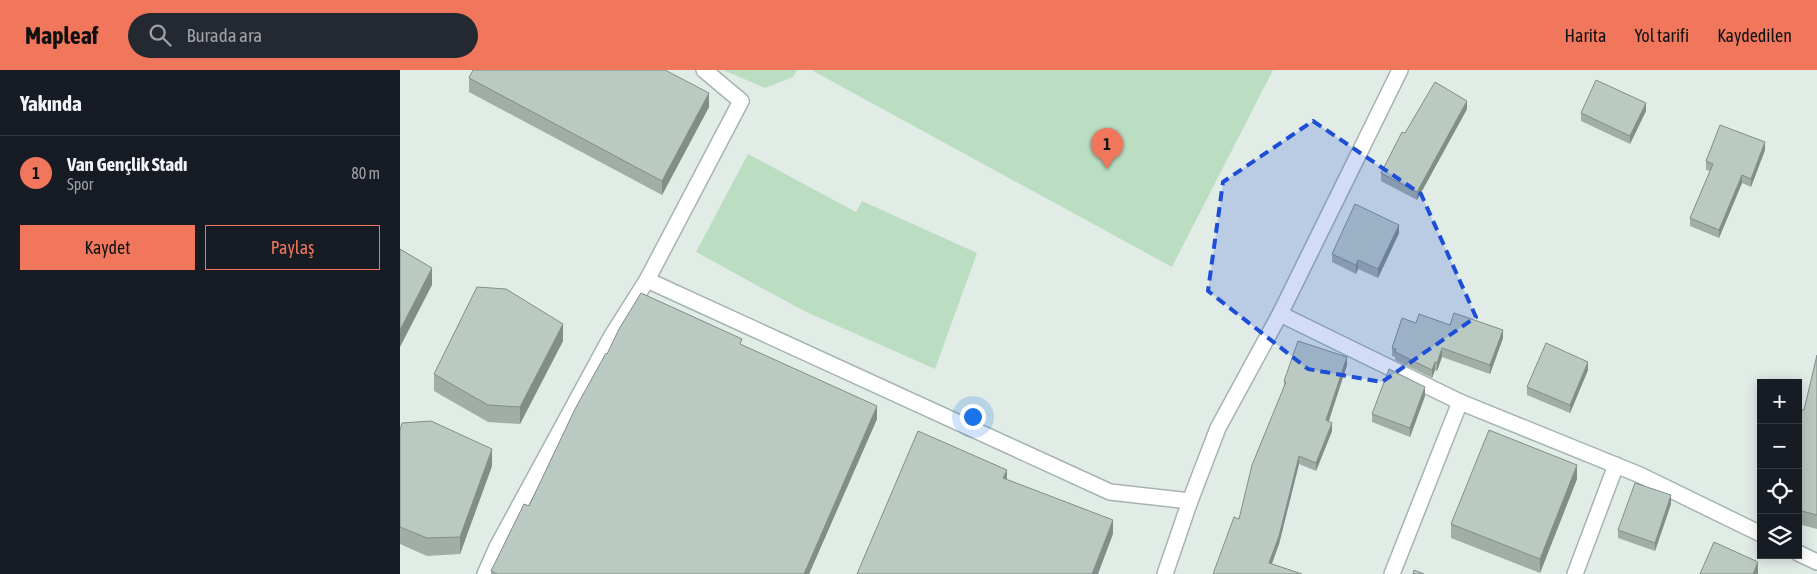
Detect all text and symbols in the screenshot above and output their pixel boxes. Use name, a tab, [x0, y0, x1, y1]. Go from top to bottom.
search box	[128, 13, 478, 58]
icon: search	[146, 21, 174, 49]
text: Mapleaf	[25, 22, 98, 49]
text: Burada ara	[186, 24, 262, 46]
text: Harita	[1565, 25, 1606, 46]
text: Yol tarifi	[1634, 25, 1689, 46]
text: Kaydedilen	[1717, 25, 1792, 46]
text: Yakında	[20, 91, 82, 115]
pin: 1	[1091, 128, 1123, 169]
text: Van Gençlik Stadı	[67, 153, 187, 175]
text: 1	[32, 164, 40, 182]
text: 80 m	[351, 164, 380, 182]
text: Spor	[67, 175, 94, 193]
button: Kaydet	[20, 225, 195, 270]
button: Paylaş	[205, 225, 380, 270]
map controls	[1757, 379, 1802, 559]
button: +	[1757, 379, 1802, 424]
your location	[960, 404, 986, 430]
button: −	[1757, 424, 1802, 469]
button: locate	[1757, 469, 1802, 514]
button: layers	[1757, 514, 1802, 559]

